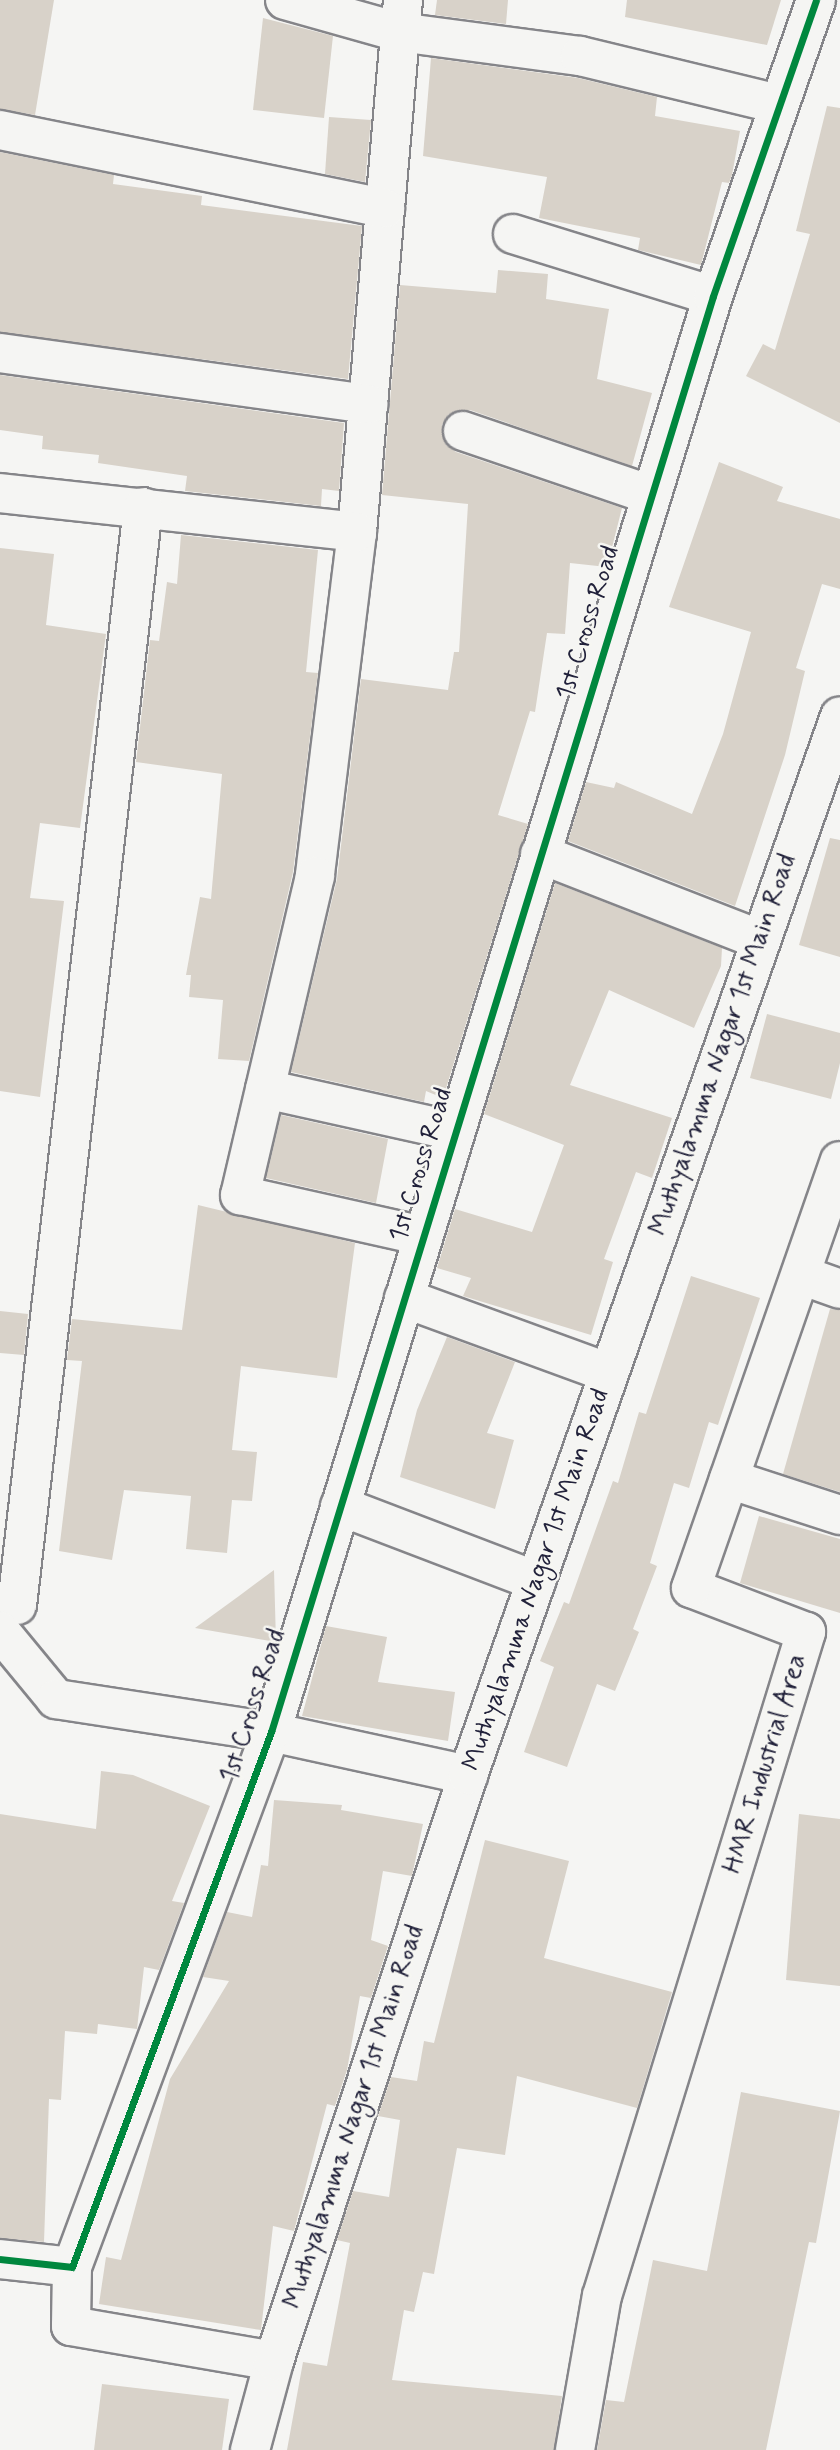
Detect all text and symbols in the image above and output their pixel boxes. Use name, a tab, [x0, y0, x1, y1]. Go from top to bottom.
street label: 1st Cross Road	[551, 543, 627, 703]
street label: Muthyalamma Nagar 1st Main Road	[644, 851, 804, 1239]
street label: 1st Cross Road	[384, 1085, 460, 1245]
street label: Muthyalamma Nagar 1st Main Road	[457, 1386, 617, 1774]
street label: 1st Cross Road	[215, 1626, 293, 1786]
street label: HMR Industrial Area	[717, 1649, 815, 1879]
street label: Muthyalamma Nagar 1st Main Road	[278, 1922, 432, 2312]

